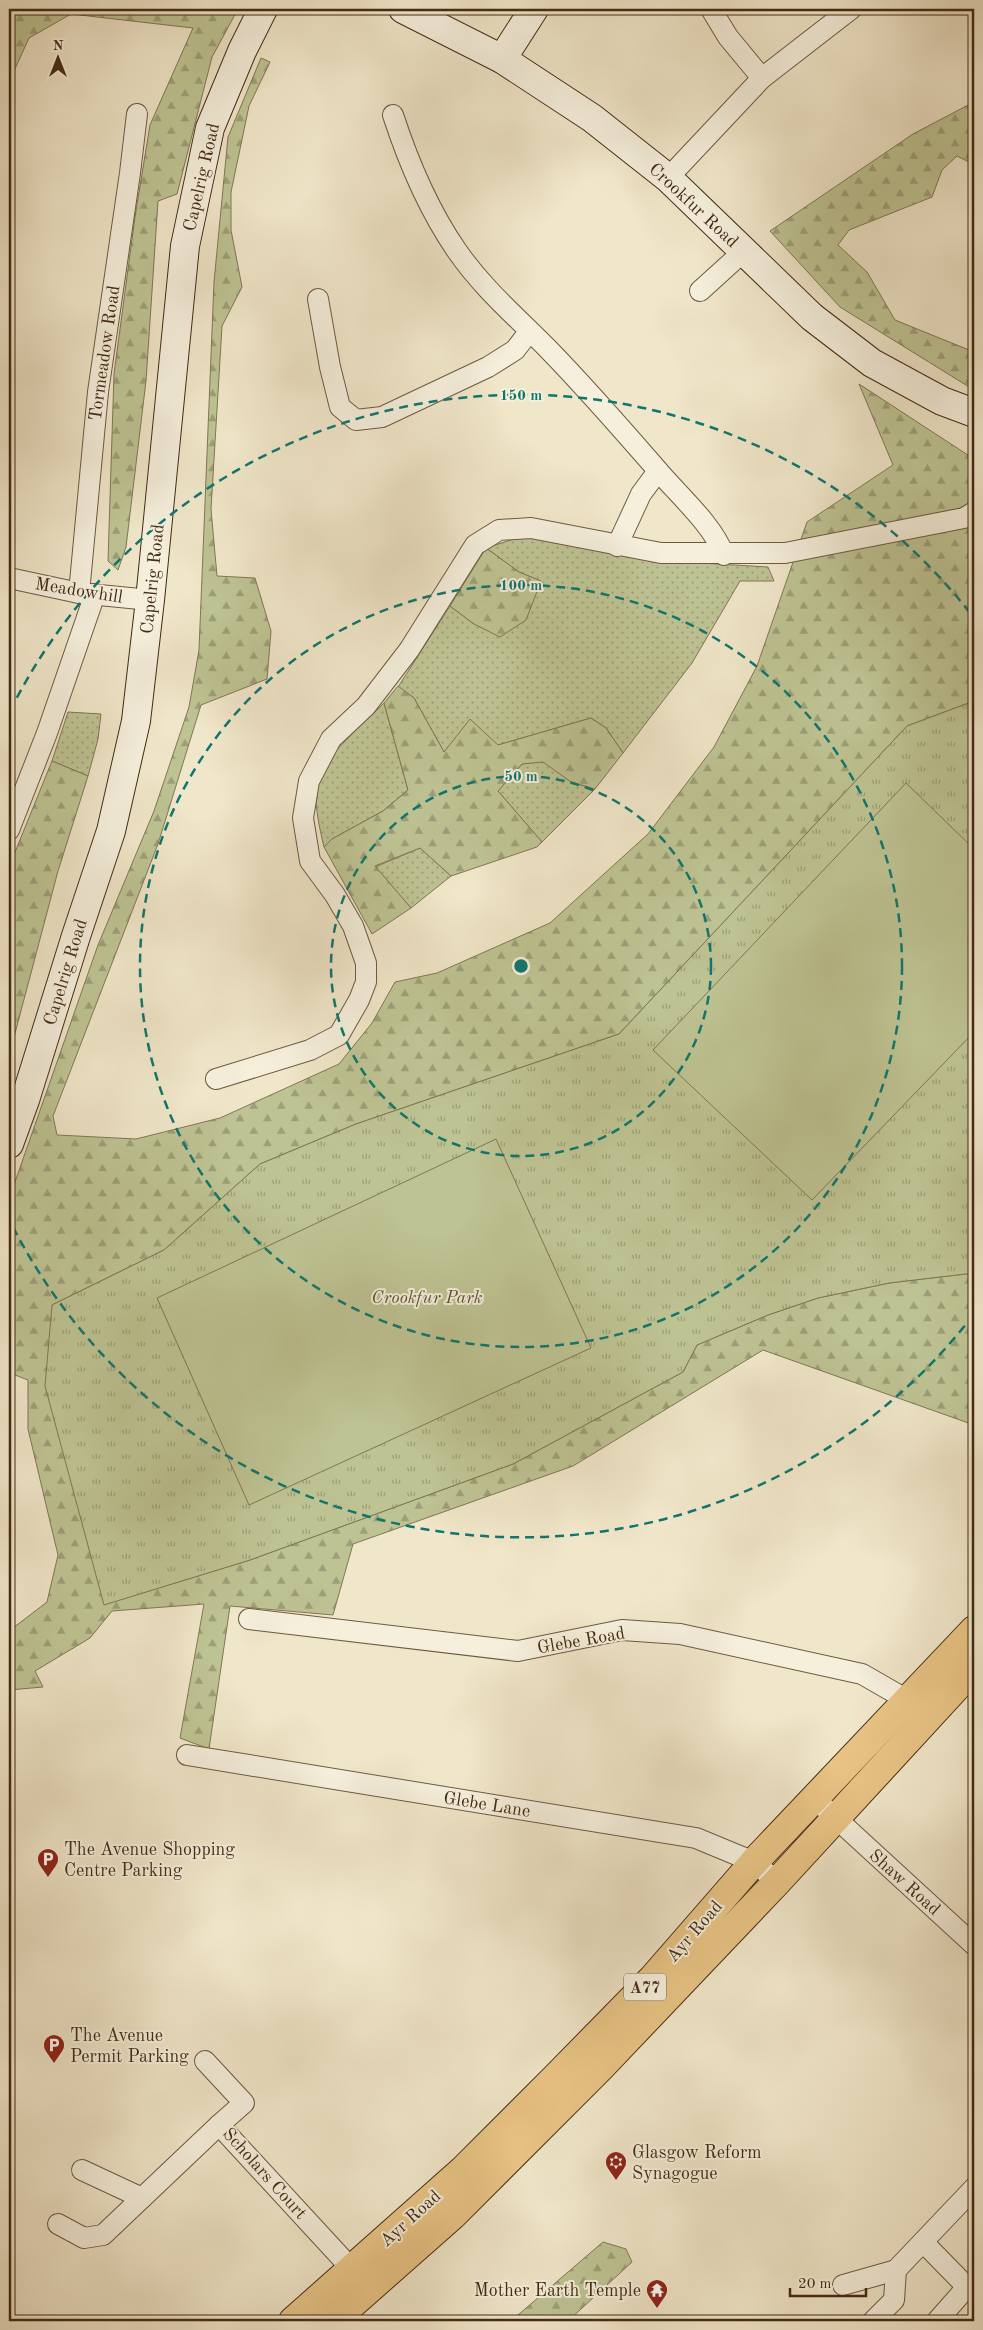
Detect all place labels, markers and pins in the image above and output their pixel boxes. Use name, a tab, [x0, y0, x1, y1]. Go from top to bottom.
centre of rings	[512, 957, 530, 975]
place label: The Avenue Shopping Centre Parking	[64, 1841, 235, 1880]
parking icon: The Avenue Shopping Centre Parking	[36, 1847, 60, 1878]
place label: The Avenue Permit Parking	[70, 2027, 189, 2066]
parking icon: The Avenue Permit Parking	[42, 2033, 66, 2064]
place label: Glasgow Reform Synagogue	[632, 2144, 762, 2183]
synagogue icon: Glasgow Reform Synagogue	[604, 2150, 628, 2181]
temple icon: Mother Earth Temple	[645, 2278, 669, 2309]
place label: Mother Earth Temple	[474, 2282, 641, 2300]

